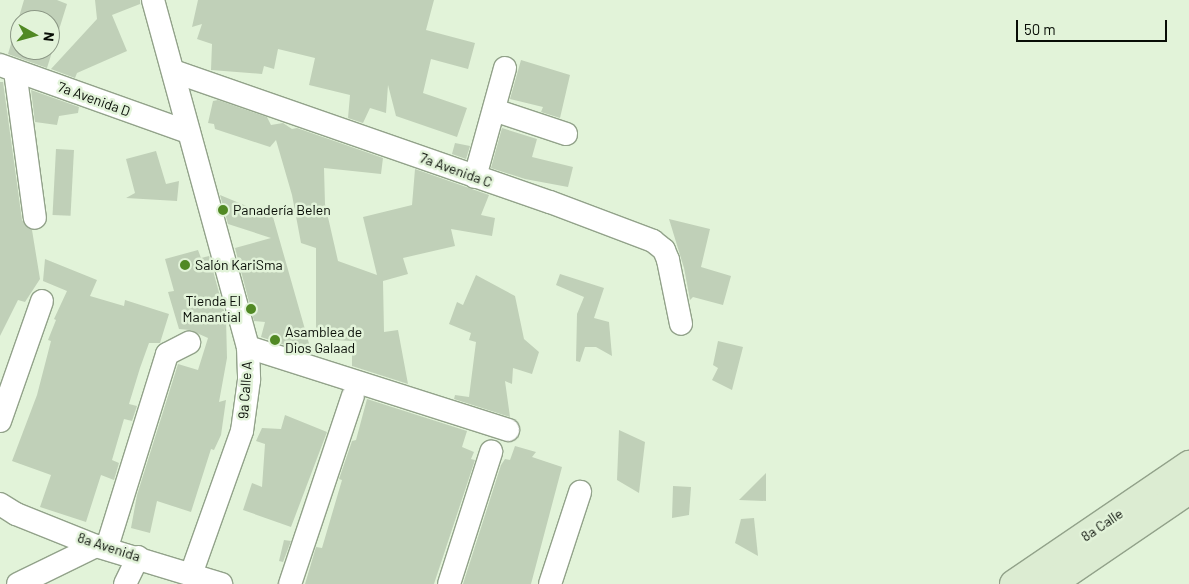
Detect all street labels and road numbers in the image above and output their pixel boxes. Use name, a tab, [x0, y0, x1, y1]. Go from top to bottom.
street label: 7a Avenida D	[55, 78, 133, 120]
street label: 7a Avenida C	[418, 149, 494, 191]
street label: 9a Calle A	[235, 360, 255, 420]
street label: 8a Calle	[1078, 505, 1126, 545]
street label: 8a Avenida	[75, 529, 143, 565]

